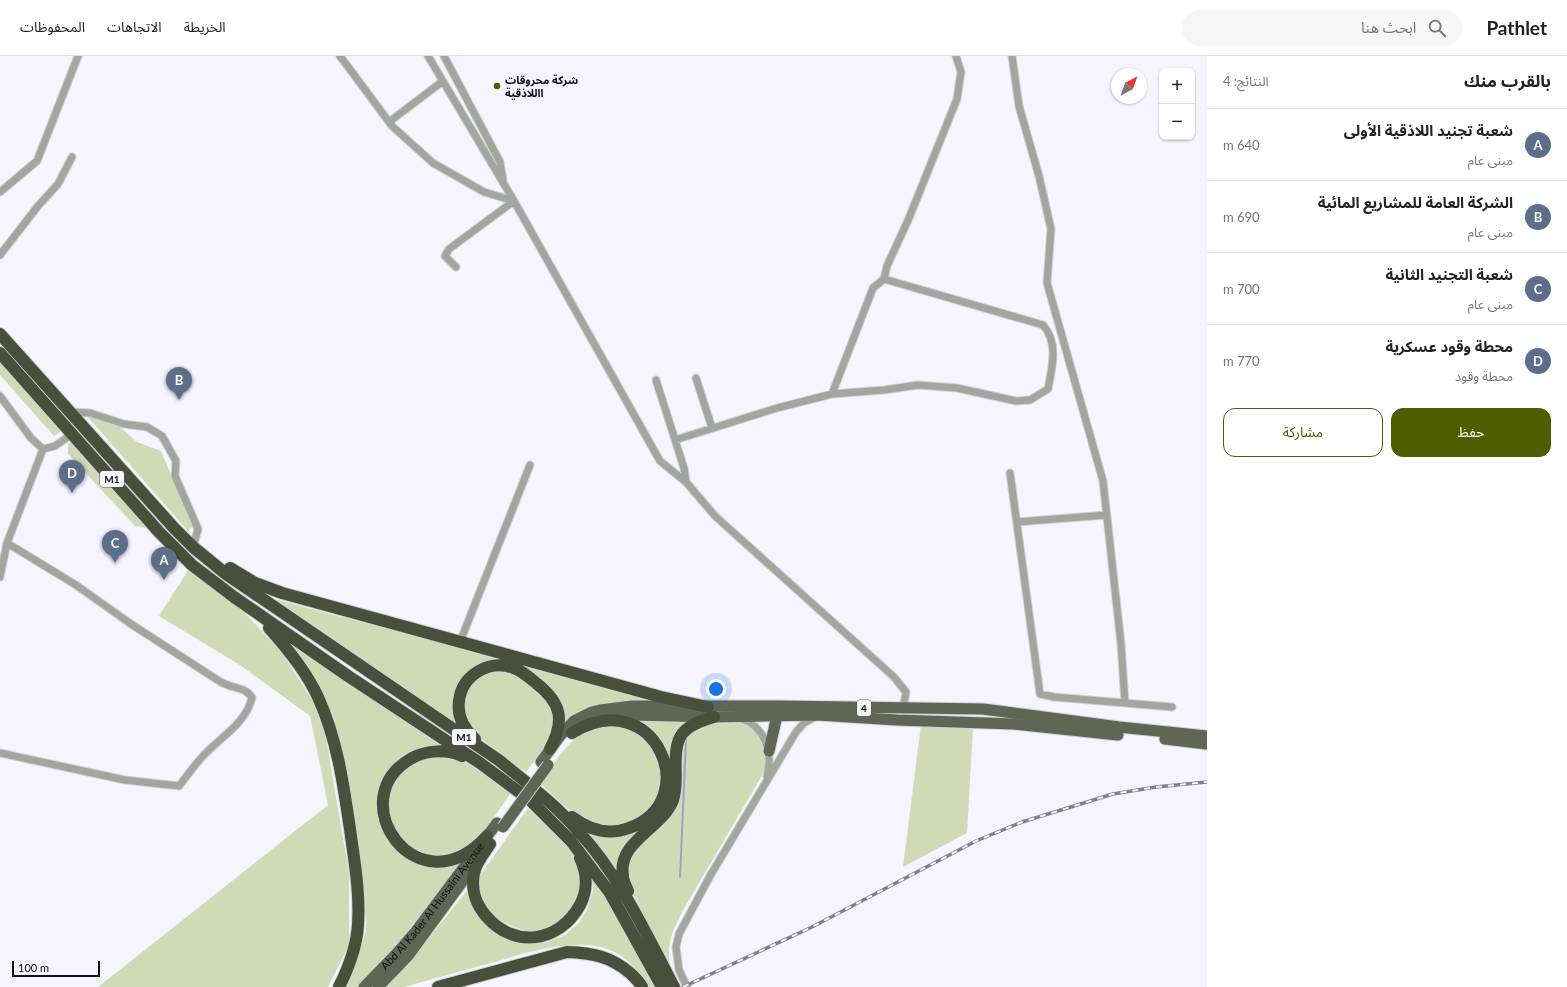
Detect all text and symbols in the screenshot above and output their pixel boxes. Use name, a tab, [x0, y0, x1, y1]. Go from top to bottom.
search box	[1182, 10, 1462, 46]
text: Pathlet	[1486, 16, 1547, 39]
icon: search	[1426, 17, 1448, 39]
text: المحفوظات	[20, 18, 85, 35]
text: الاتجاهات	[107, 18, 162, 35]
text: الخريطة	[184, 18, 226, 35]
text: ابحث هنا	[1361, 18, 1416, 36]
north arrow	[1111, 68, 1147, 104]
map controls	[1159, 68, 1195, 140]
button: +	[1159, 68, 1195, 104]
text: بالقرب منك	[1464, 70, 1551, 91]
place label: شركة محروقات االلاذقية	[505, 73, 578, 100]
text: النتائج: 4	[1223, 73, 1269, 89]
marker: شركة محروقات االلاذقية	[492, 81, 502, 91]
button: −	[1159, 104, 1195, 140]
text: شعبة تجنيد اللاذقية الأولى	[1344, 121, 1513, 139]
text: 640 m	[1223, 137, 1260, 153]
text: A	[1533, 137, 1543, 153]
text: مبنى عام	[1468, 152, 1513, 168]
text: الشركة العامة للمشاريع المائية	[1318, 193, 1513, 211]
text: 690 m	[1223, 209, 1260, 225]
text: B	[1534, 209, 1542, 225]
text: مبنى عام	[1468, 224, 1513, 240]
text: شعبة التجنيد الثانية	[1385, 265, 1513, 283]
text: 700 m	[1223, 281, 1260, 297]
text: C	[1534, 281, 1542, 297]
text: مبنى عام	[1468, 296, 1513, 312]
text: محطة وقود عسكرية	[1385, 337, 1513, 355]
text: 770 m	[1223, 353, 1260, 369]
text: D	[1533, 353, 1543, 369]
pin: B	[166, 367, 192, 400]
text: محطة وقود	[1455, 368, 1513, 384]
button: مشاركة	[1223, 408, 1383, 457]
button: حفظ	[1391, 408, 1551, 457]
pin: D	[59, 460, 85, 493]
road number: M1	[100, 471, 124, 487]
pin: C	[102, 530, 128, 563]
pin: A	[151, 547, 177, 580]
your location	[706, 679, 726, 699]
road number: 4	[857, 700, 871, 716]
road number: M1	[452, 729, 476, 745]
street label: Abd Al Kader Al Hussaini Avenue	[378, 840, 486, 972]
scale bar	[12, 959, 100, 978]
text: 100 m	[18, 961, 49, 974]

